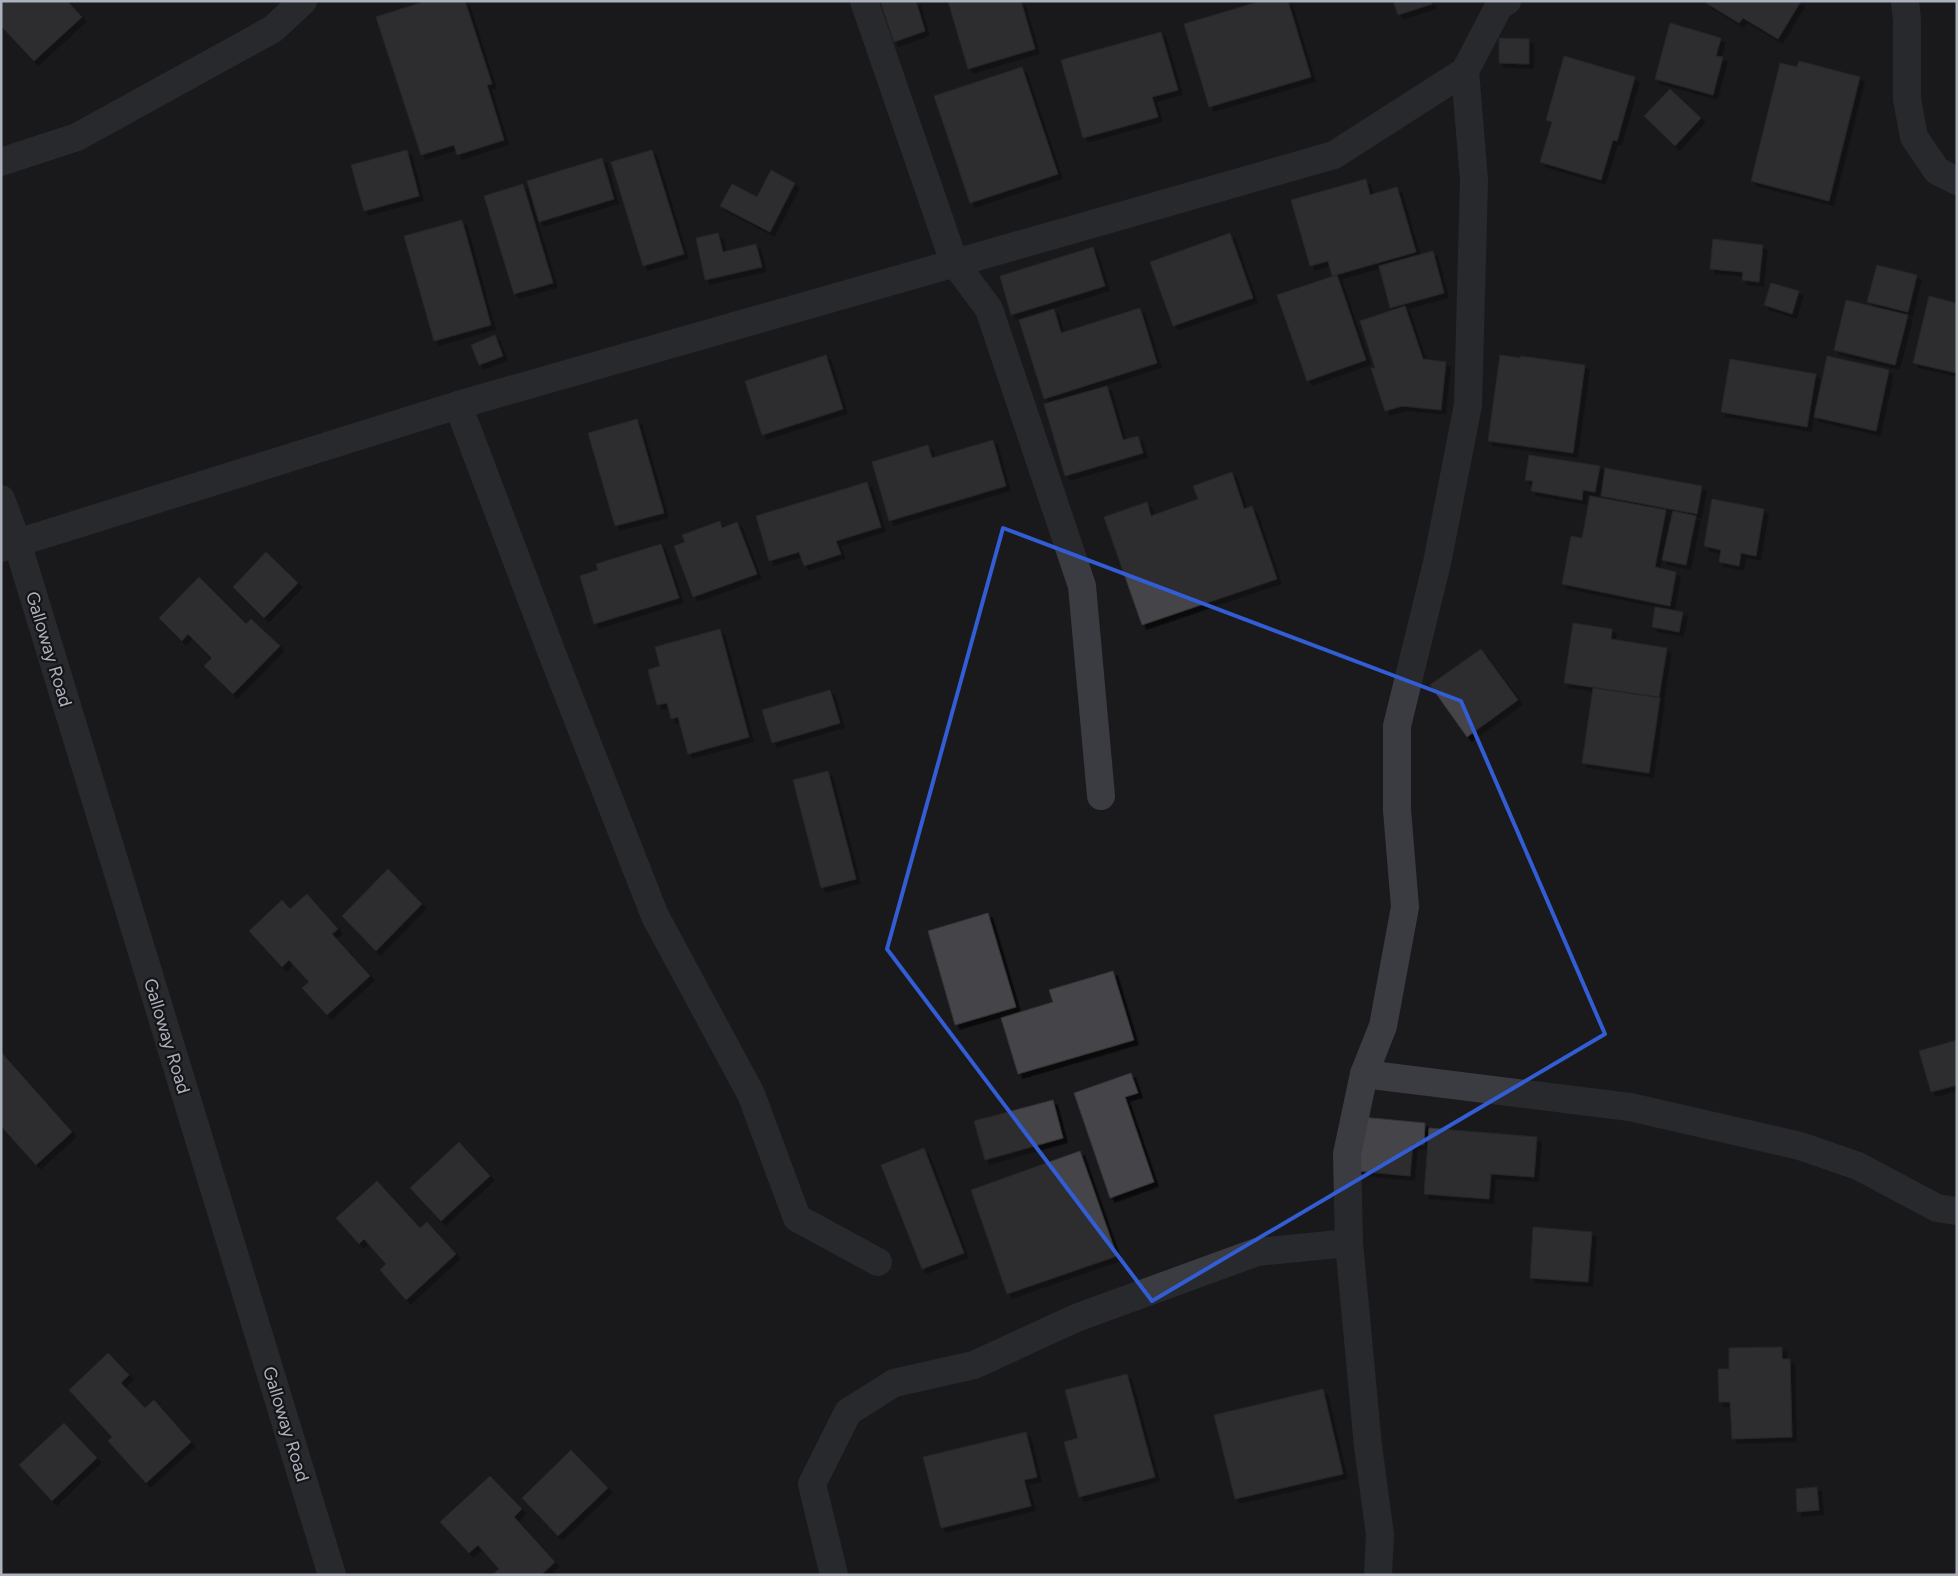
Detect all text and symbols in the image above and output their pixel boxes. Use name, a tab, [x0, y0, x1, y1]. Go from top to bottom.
street label: Galloway Road	[21, 589, 77, 709]
street label: Galloway Road	[139, 976, 195, 1096]
street label: Galloway Road	[258, 1364, 314, 1484]

